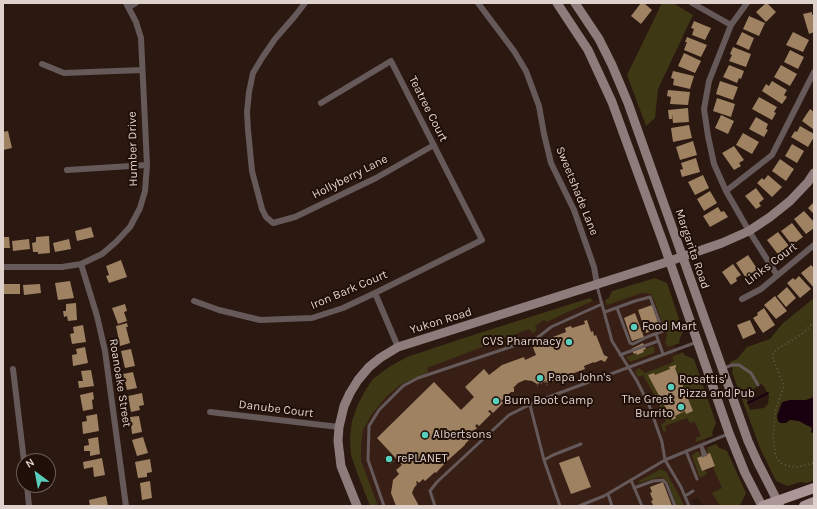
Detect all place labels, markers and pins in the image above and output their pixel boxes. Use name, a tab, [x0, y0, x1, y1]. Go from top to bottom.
place label: Food Mart	[642, 320, 697, 334]
marker: Food Mart	[629, 322, 639, 332]
place label: CVS Pharmacy	[482, 335, 561, 349]
marker: CVS Pharmacy	[564, 337, 574, 347]
place label: Papa John's	[548, 371, 612, 385]
marker: Papa John's	[535, 373, 545, 383]
place label: Rosattis' Pizza and Pub	[679, 373, 755, 401]
marker: Rosattis' Pizza and Pub	[666, 382, 676, 392]
place label: The Great Burrito	[621, 393, 673, 421]
place label: Burn Boot Camp	[504, 394, 593, 408]
marker: Burn Boot Camp	[491, 396, 501, 406]
marker: The Great Burrito	[676, 402, 686, 412]
place label: Albertsons	[433, 428, 492, 442]
marker: Albertsons	[420, 430, 430, 440]
place label: rePLANET	[397, 452, 448, 466]
marker: rePLANET	[384, 454, 394, 464]

